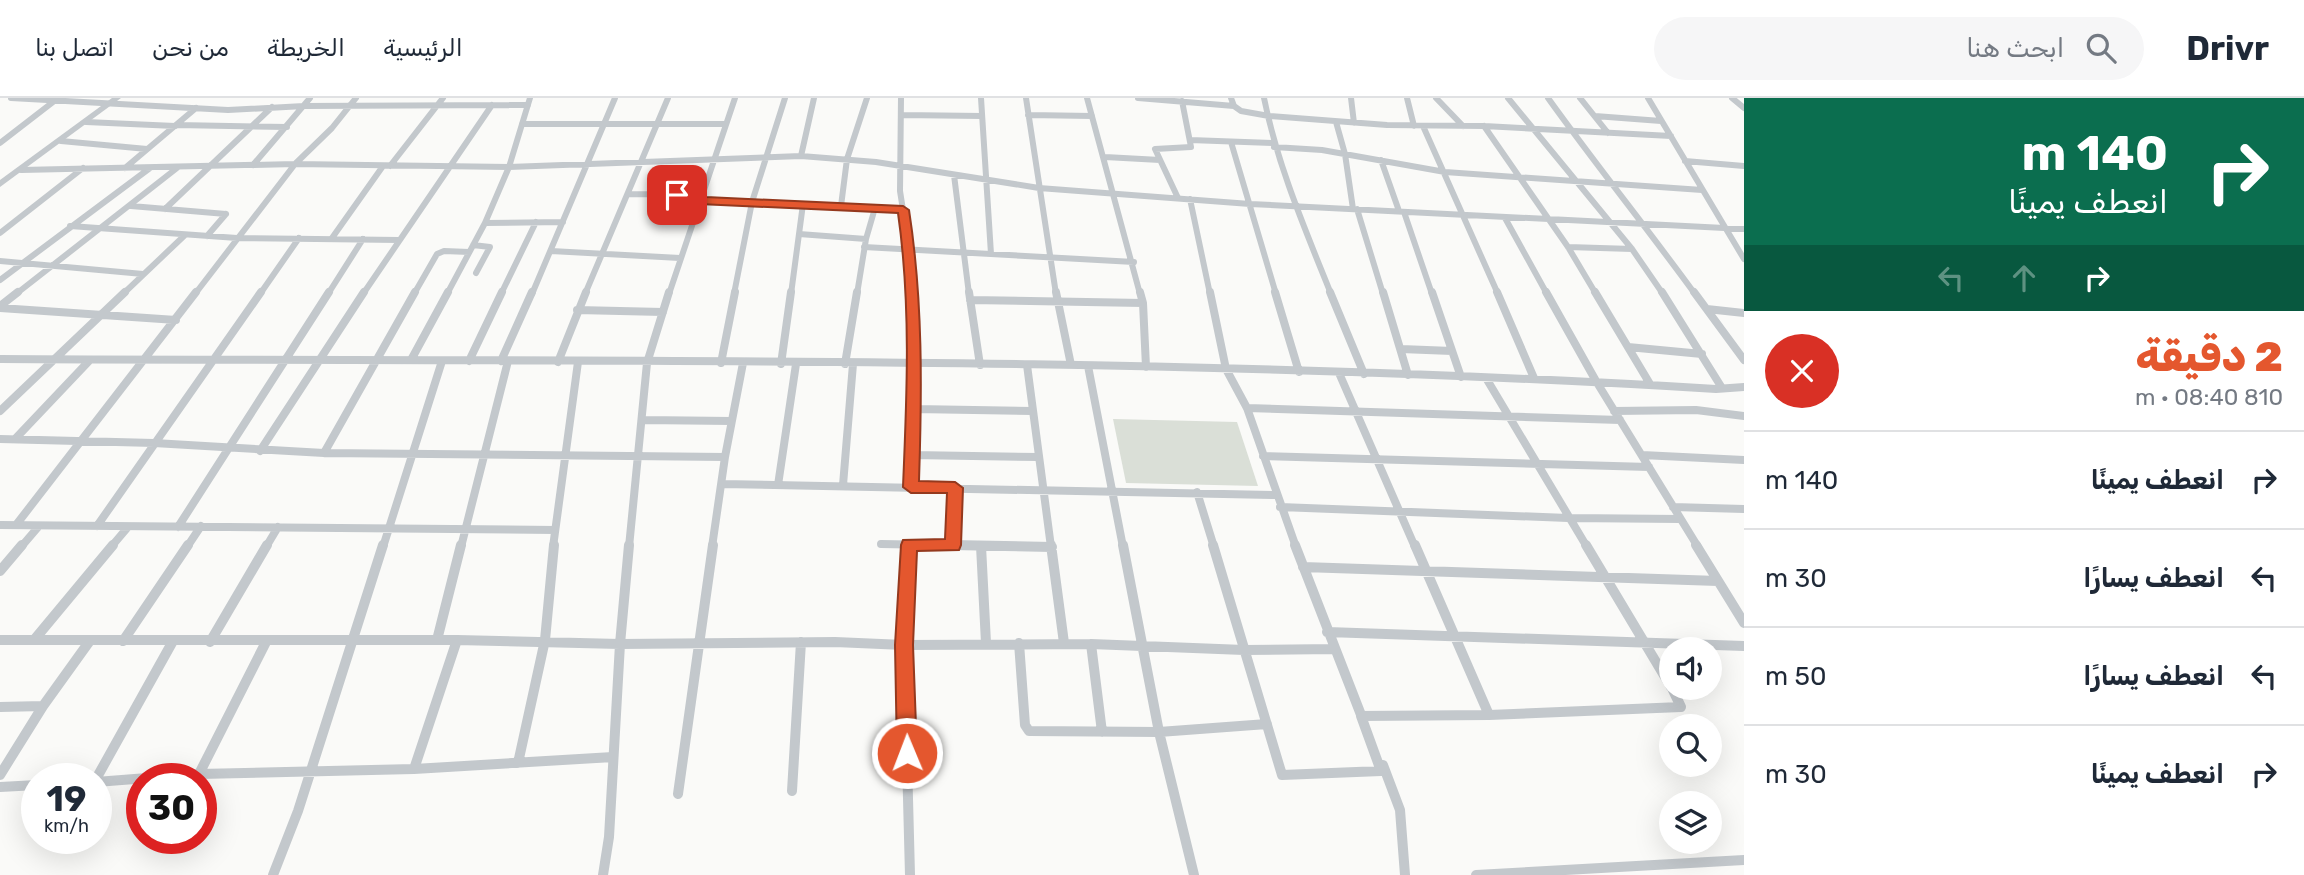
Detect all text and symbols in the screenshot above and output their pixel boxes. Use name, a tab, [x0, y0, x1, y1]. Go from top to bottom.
search box	[1654, 17, 2144, 80]
icon: search	[2082, 29, 2120, 67]
text: Drivr	[2186, 29, 2269, 68]
text: ابحث هنا	[1966, 33, 2064, 64]
text: اتصل بنا	[35, 34, 114, 62]
text: من نحن	[152, 34, 229, 62]
text: الخريطة	[267, 34, 345, 62]
text: الرئيسية	[383, 34, 463, 62]
text: 140 m	[2022, 124, 2168, 182]
icon: right	[2192, 126, 2283, 217]
pin	[647, 165, 707, 225]
icon: arrive	[658, 176, 696, 214]
text: انعطف يمينًا	[2008, 183, 2168, 221]
icon: left	[1932, 259, 1970, 297]
icon: ahead	[2005, 259, 2043, 297]
icon: right	[2078, 259, 2116, 297]
text: 2 دقيقة	[2136, 332, 2283, 382]
button: close	[1765, 334, 1839, 408]
text: 810 m · 08:40	[2135, 383, 2283, 411]
icon: right	[2245, 461, 2283, 499]
text: 140 m	[1765, 465, 1838, 496]
text: انعطف يمينًا	[2091, 465, 2224, 496]
icon: left	[2245, 559, 2283, 597]
text: 30 m	[1765, 563, 1827, 594]
text: انعطف يسارًا	[2083, 563, 2224, 594]
map controls	[1659, 637, 1722, 854]
button: sound	[1659, 637, 1722, 700]
icon: left	[2245, 657, 2283, 695]
text: 50 m	[1765, 661, 1826, 692]
text: انعطف يسارًا	[2083, 661, 2224, 692]
button: search	[1659, 714, 1722, 777]
position arrow	[870, 716, 944, 790]
icon: right	[2245, 755, 2283, 793]
text: 30 m	[1765, 759, 1827, 790]
text: انعطف يمينًا	[2091, 759, 2224, 790]
speed limit sign: 30	[126, 763, 217, 854]
text: 19	[47, 778, 86, 820]
button: layers	[1659, 791, 1722, 854]
text: km/h	[44, 815, 89, 837]

